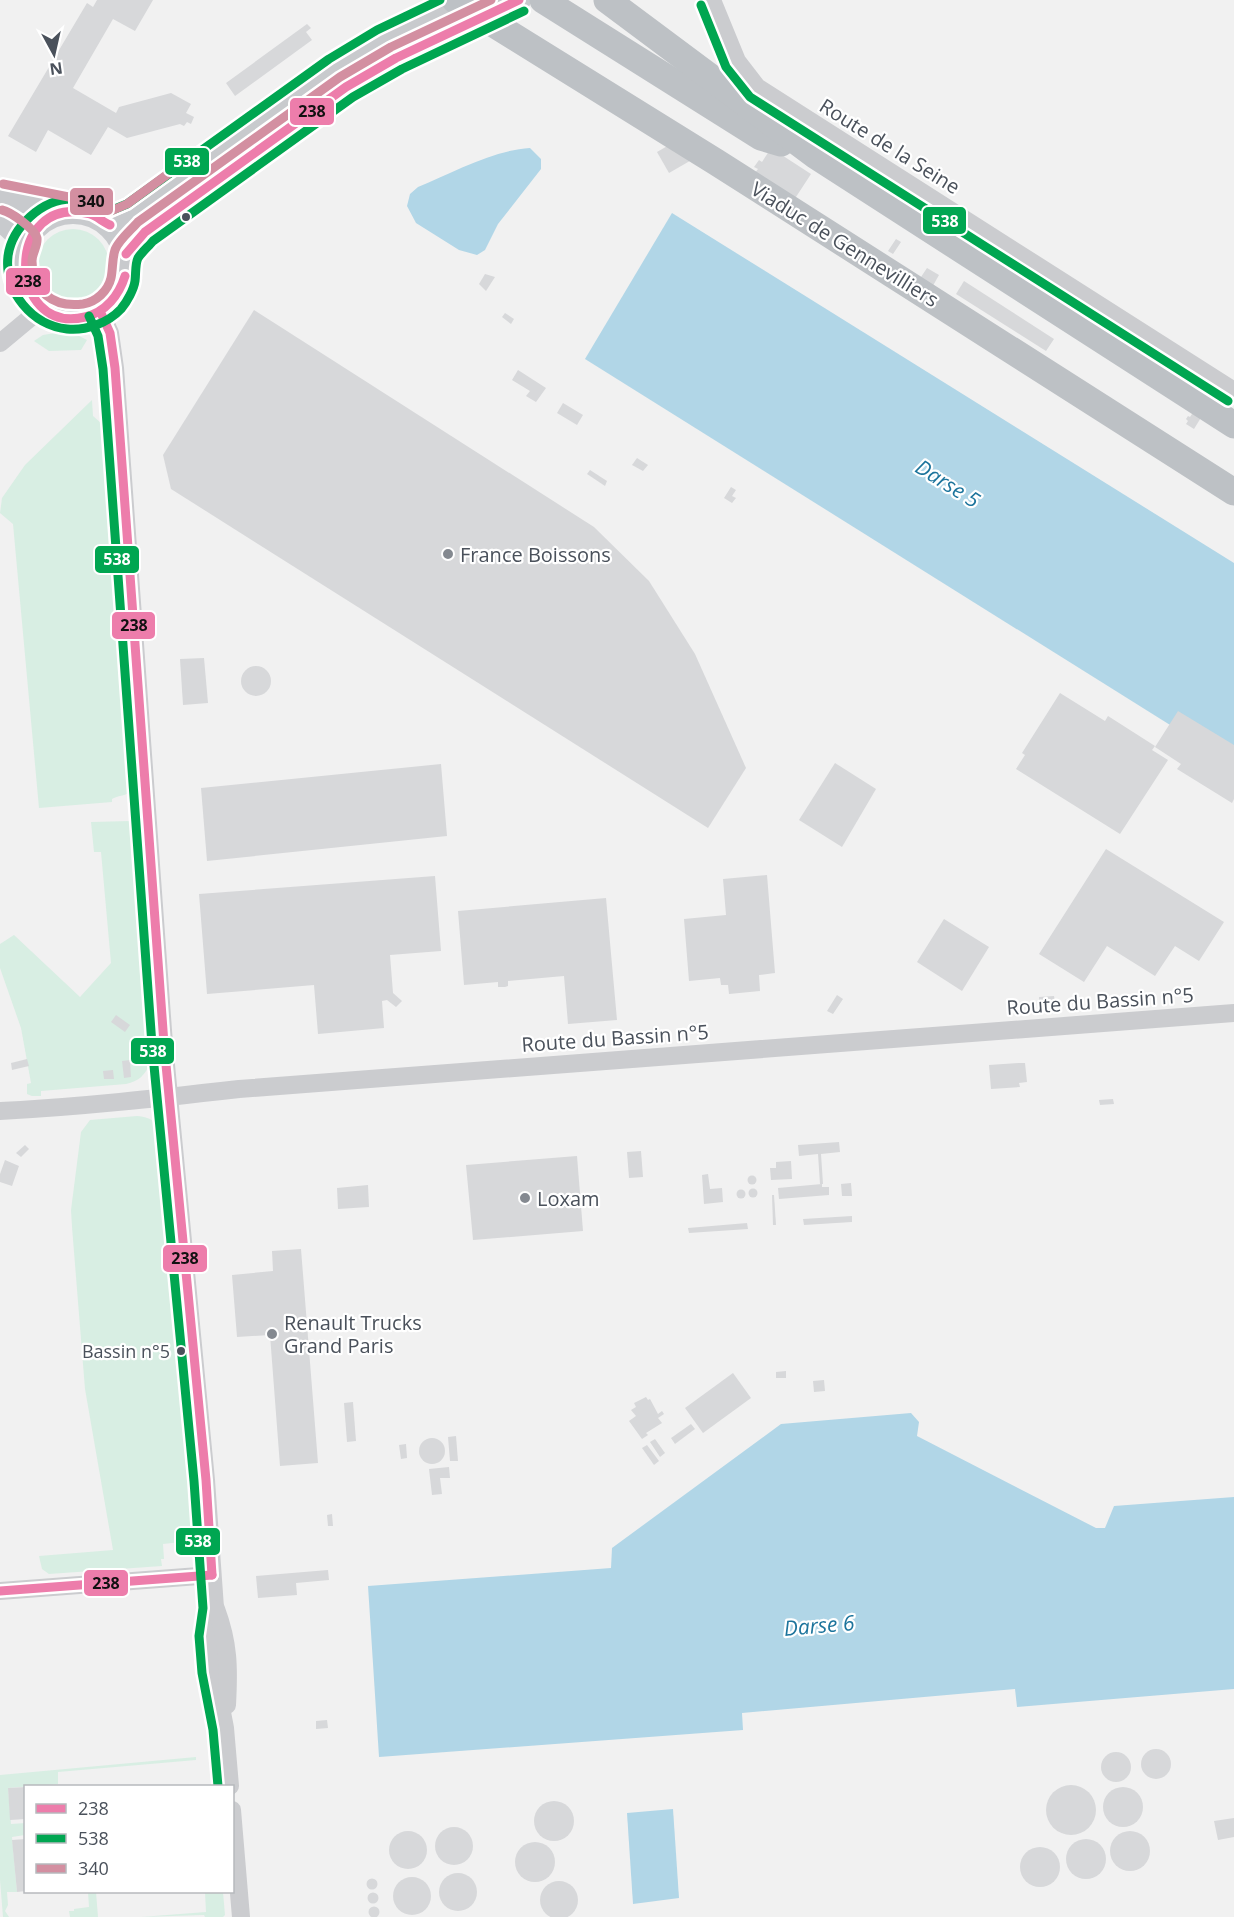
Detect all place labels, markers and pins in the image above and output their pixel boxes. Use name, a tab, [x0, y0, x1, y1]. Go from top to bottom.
unlabelled marker	[180, 211, 192, 223]
place label: France Boissons	[460, 541, 611, 568]
marker: France Boissons	[441, 547, 455, 561]
place label: Loxam	[537, 1185, 600, 1212]
marker: Loxam	[518, 1191, 532, 1205]
place label: Renault Trucks Grand Paris	[284, 1309, 422, 1359]
marker: Renault Trucks Grand Paris	[265, 1327, 279, 1341]
place label: Bassin n°5	[82, 1339, 170, 1363]
marker: Bassin n°5	[175, 1345, 187, 1357]

